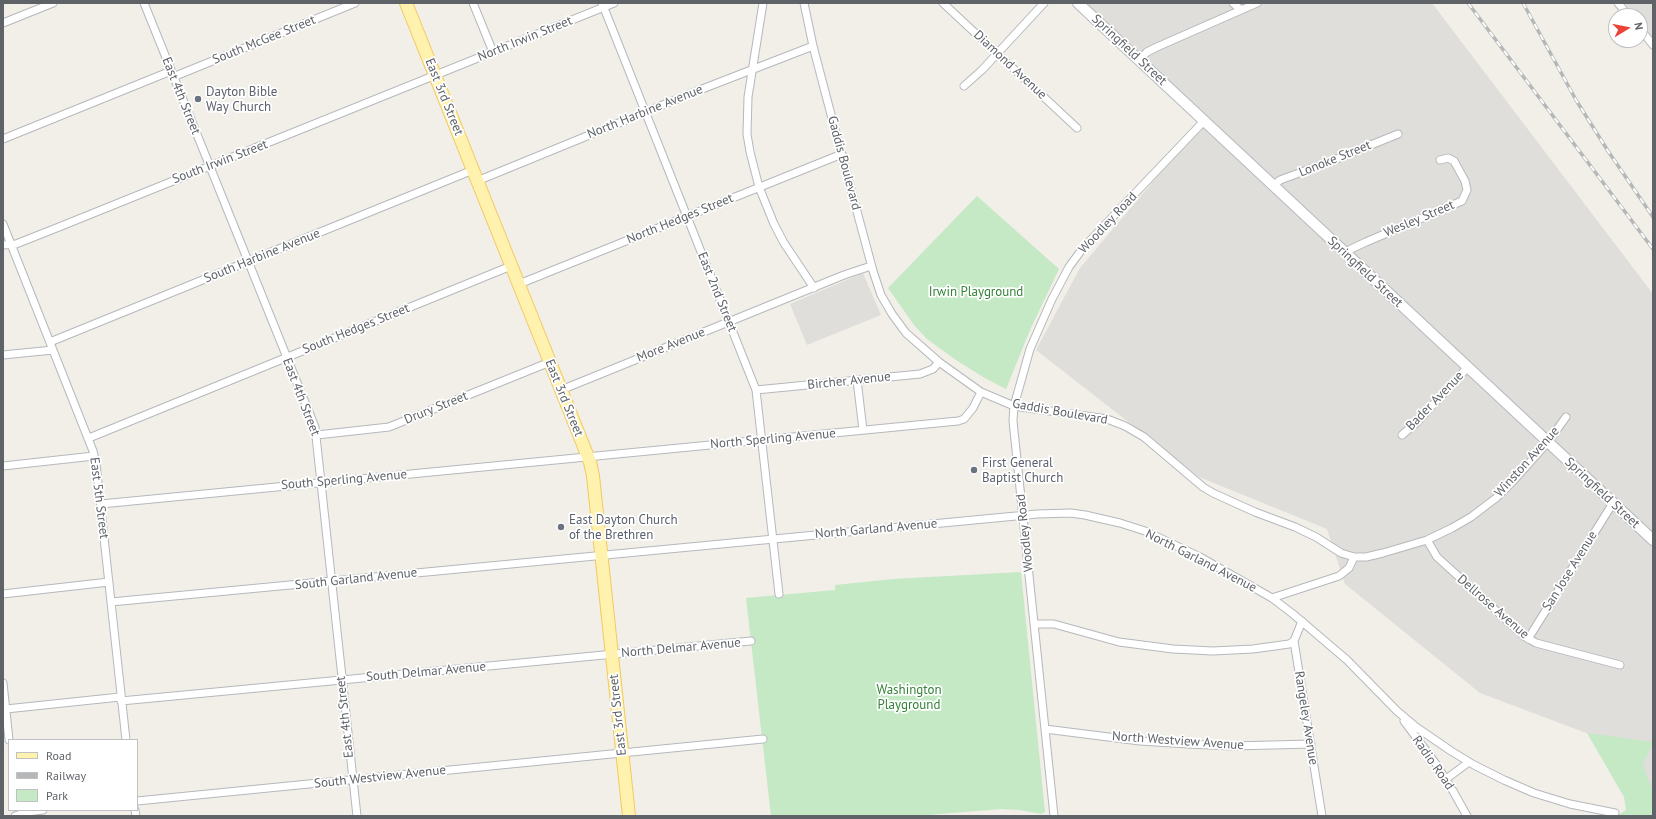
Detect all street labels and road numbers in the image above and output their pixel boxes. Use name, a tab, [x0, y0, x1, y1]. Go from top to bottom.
street label: Springfield Street	[1088, 11, 1170, 89]
street label: South McGee Street	[210, 12, 318, 68]
street label: North Irwin Street	[475, 13, 575, 65]
street label: Diamond Avenue	[970, 27, 1050, 103]
street label: East 4th Street	[158, 55, 204, 137]
street label: East 3rd Street	[421, 56, 467, 138]
street label: North Harbine Avenue	[585, 82, 705, 142]
street label: Gaddis Boulevard	[824, 114, 864, 212]
street label: South Irwin Street	[170, 137, 270, 187]
street label: Lonoke Street	[1297, 137, 1373, 181]
street label: Woodley Road	[1076, 189, 1140, 257]
street label: North Hedges Street	[624, 190, 736, 248]
street label: Wesley Street	[1381, 197, 1457, 241]
street label: South Harbine Avenue	[202, 226, 322, 286]
street label: Springfield Street	[1324, 233, 1406, 311]
street label: East 2nd Street	[694, 250, 740, 334]
street label: South Hedges Street	[300, 300, 412, 358]
street label: More Avenue	[635, 324, 707, 366]
street label: East 4th Street	[279, 356, 323, 438]
street label: East 3rd Street	[541, 357, 587, 439]
street label: Bader Avenue	[1403, 368, 1467, 434]
street label: Bircher Avenue	[807, 369, 891, 393]
street label: Drury Street	[402, 388, 470, 428]
street label: Gaddis Boulevard	[1011, 396, 1109, 428]
street label: Winston Avenue	[1491, 424, 1563, 500]
street label: North Sperling Avenue	[710, 426, 836, 452]
street label: Springfield Street	[1561, 454, 1643, 532]
street label: East 5th Street	[86, 456, 112, 540]
street label: South Sperling Avenue	[280, 467, 408, 493]
street label: Woodley Road	[1013, 493, 1037, 573]
street label: North Garland Avenue	[814, 516, 938, 542]
street label: North Garland Avenue	[1143, 526, 1259, 596]
street label: San Jose Avenue	[1539, 528, 1601, 614]
street label: South Garland Avenue	[294, 565, 418, 593]
street label: Dellrose Avenue	[1454, 572, 1532, 642]
street label: North Delmar Avenue	[621, 635, 741, 661]
street label: South Delmar Avenue	[365, 659, 487, 685]
street label: Rangeley Avenue	[1291, 670, 1321, 766]
street label: East 3rd Street	[606, 673, 630, 757]
street label: East 4th Street	[333, 675, 357, 759]
street label: North Westview Avenue	[1112, 729, 1244, 753]
street label: Radio Road	[1409, 733, 1457, 793]
street label: South Westview Avenue	[313, 762, 447, 792]

